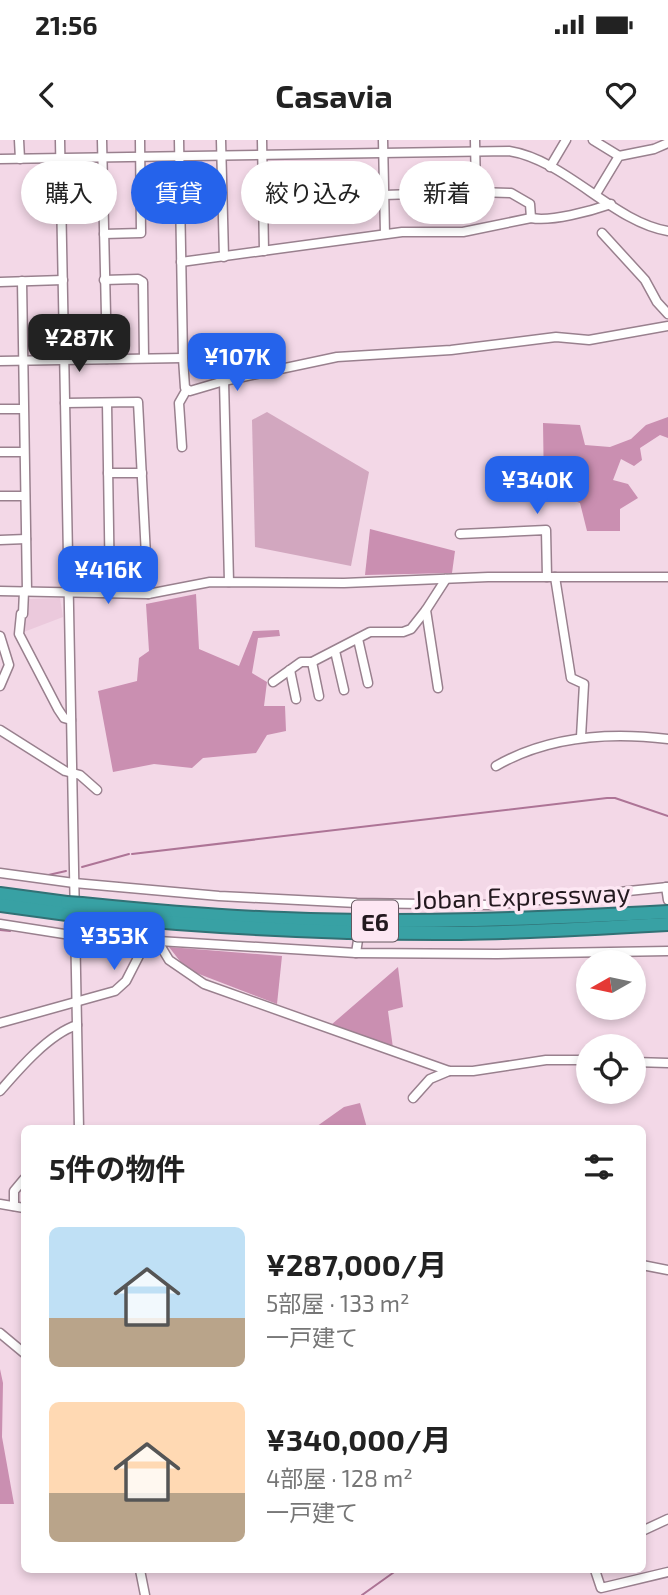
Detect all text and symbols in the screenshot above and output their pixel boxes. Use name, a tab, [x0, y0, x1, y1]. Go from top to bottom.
text: 21:56	[35, 9, 98, 40]
icon: back	[28, 76, 66, 114]
text: Casavia	[275, 76, 393, 114]
icon: heart	[602, 76, 640, 114]
chip: 購入	[21, 161, 117, 224]
chip: 賃貸	[131, 161, 227, 224]
chip: 絞り込み	[241, 161, 385, 224]
chip: 新着	[399, 161, 495, 224]
pin: ¥287K	[30, 314, 128, 374]
text: ¥287K	[44, 323, 114, 351]
pin: ¥107K	[188, 334, 286, 393]
text: ¥107K	[204, 342, 270, 370]
pin: ¥340K	[488, 456, 586, 516]
text: ¥340K	[501, 465, 573, 493]
pin: ¥416K	[59, 546, 157, 606]
text: ¥416K	[74, 555, 142, 583]
street label: Joban Expressway	[413, 876, 631, 914]
road number: E6	[352, 900, 398, 942]
pin: ¥353K	[65, 912, 163, 972]
text: ¥353K	[80, 921, 148, 949]
north arrow	[576, 950, 646, 1020]
map controls	[576, 950, 646, 1104]
button: locate	[576, 1034, 646, 1104]
icon: filters	[580, 1148, 618, 1186]
text: 5件の物件	[49, 1150, 186, 1186]
text: ¥287,000/月	[266, 1246, 447, 1282]
icon: home	[105, 1255, 189, 1339]
text: 5部屋 · 133 m²	[266, 1289, 410, 1317]
text: 一戸建て	[266, 1323, 358, 1351]
text: ¥340,000/月	[266, 1421, 452, 1457]
icon: home	[105, 1430, 189, 1514]
text: 4部屋 · 128 m²	[266, 1464, 413, 1492]
text: 一戸建て	[266, 1498, 358, 1526]

